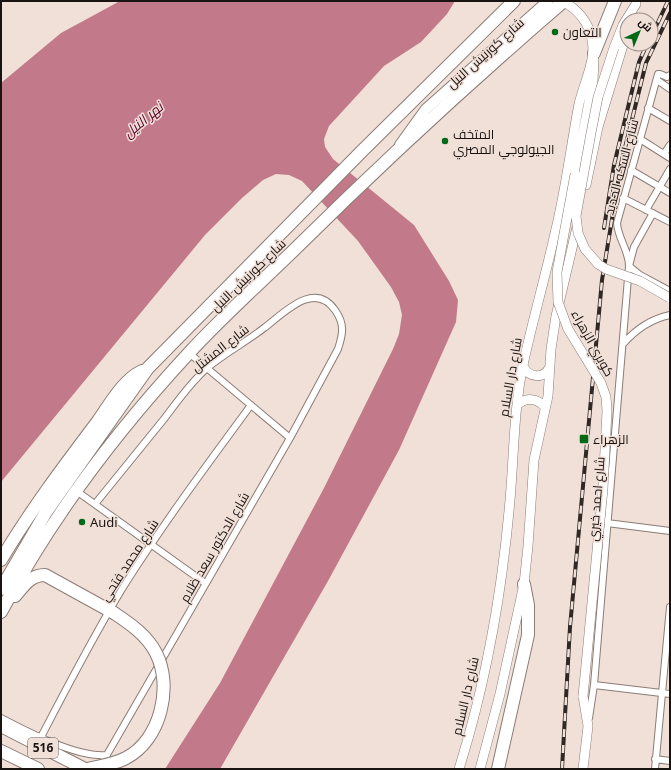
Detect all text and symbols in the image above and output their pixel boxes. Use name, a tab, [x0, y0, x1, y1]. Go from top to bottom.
north arrow	[619, 12, 659, 52]
street label: شارع كورنيش النيل	[442, 13, 528, 93]
text: ش	[636, 14, 657, 35]
place label: التعاون	[563, 23, 602, 41]
marker: التعاون	[550, 27, 560, 37]
water label: نهر النيل	[119, 97, 168, 142]
street label: شارع السكه الحديد	[600, 117, 642, 217]
place label: المتخف الجيولوجي المصري	[453, 125, 554, 160]
marker: المتخف الجيولوجي المصري	[440, 136, 450, 146]
street label: شارع كورنيش النيل	[206, 234, 290, 316]
street label: كوبري الزهراء	[565, 306, 619, 381]
street label: شارع المشتل	[187, 320, 253, 376]
street label: شارع دار السلام	[494, 336, 527, 418]
place label: الزهراء	[593, 430, 629, 448]
marker: الزهراء	[578, 433, 590, 445]
street label: شارع احمد خيري	[583, 456, 611, 542]
street label: شارع الدكتور سعد ظلام	[175, 488, 254, 606]
place label: Audi	[90, 513, 118, 531]
street label: شارع محمد فتحي	[96, 515, 164, 606]
marker: Audi	[77, 517, 87, 527]
street label: شارع دار السلام	[447, 655, 484, 737]
road number: 516	[28, 738, 58, 758]

